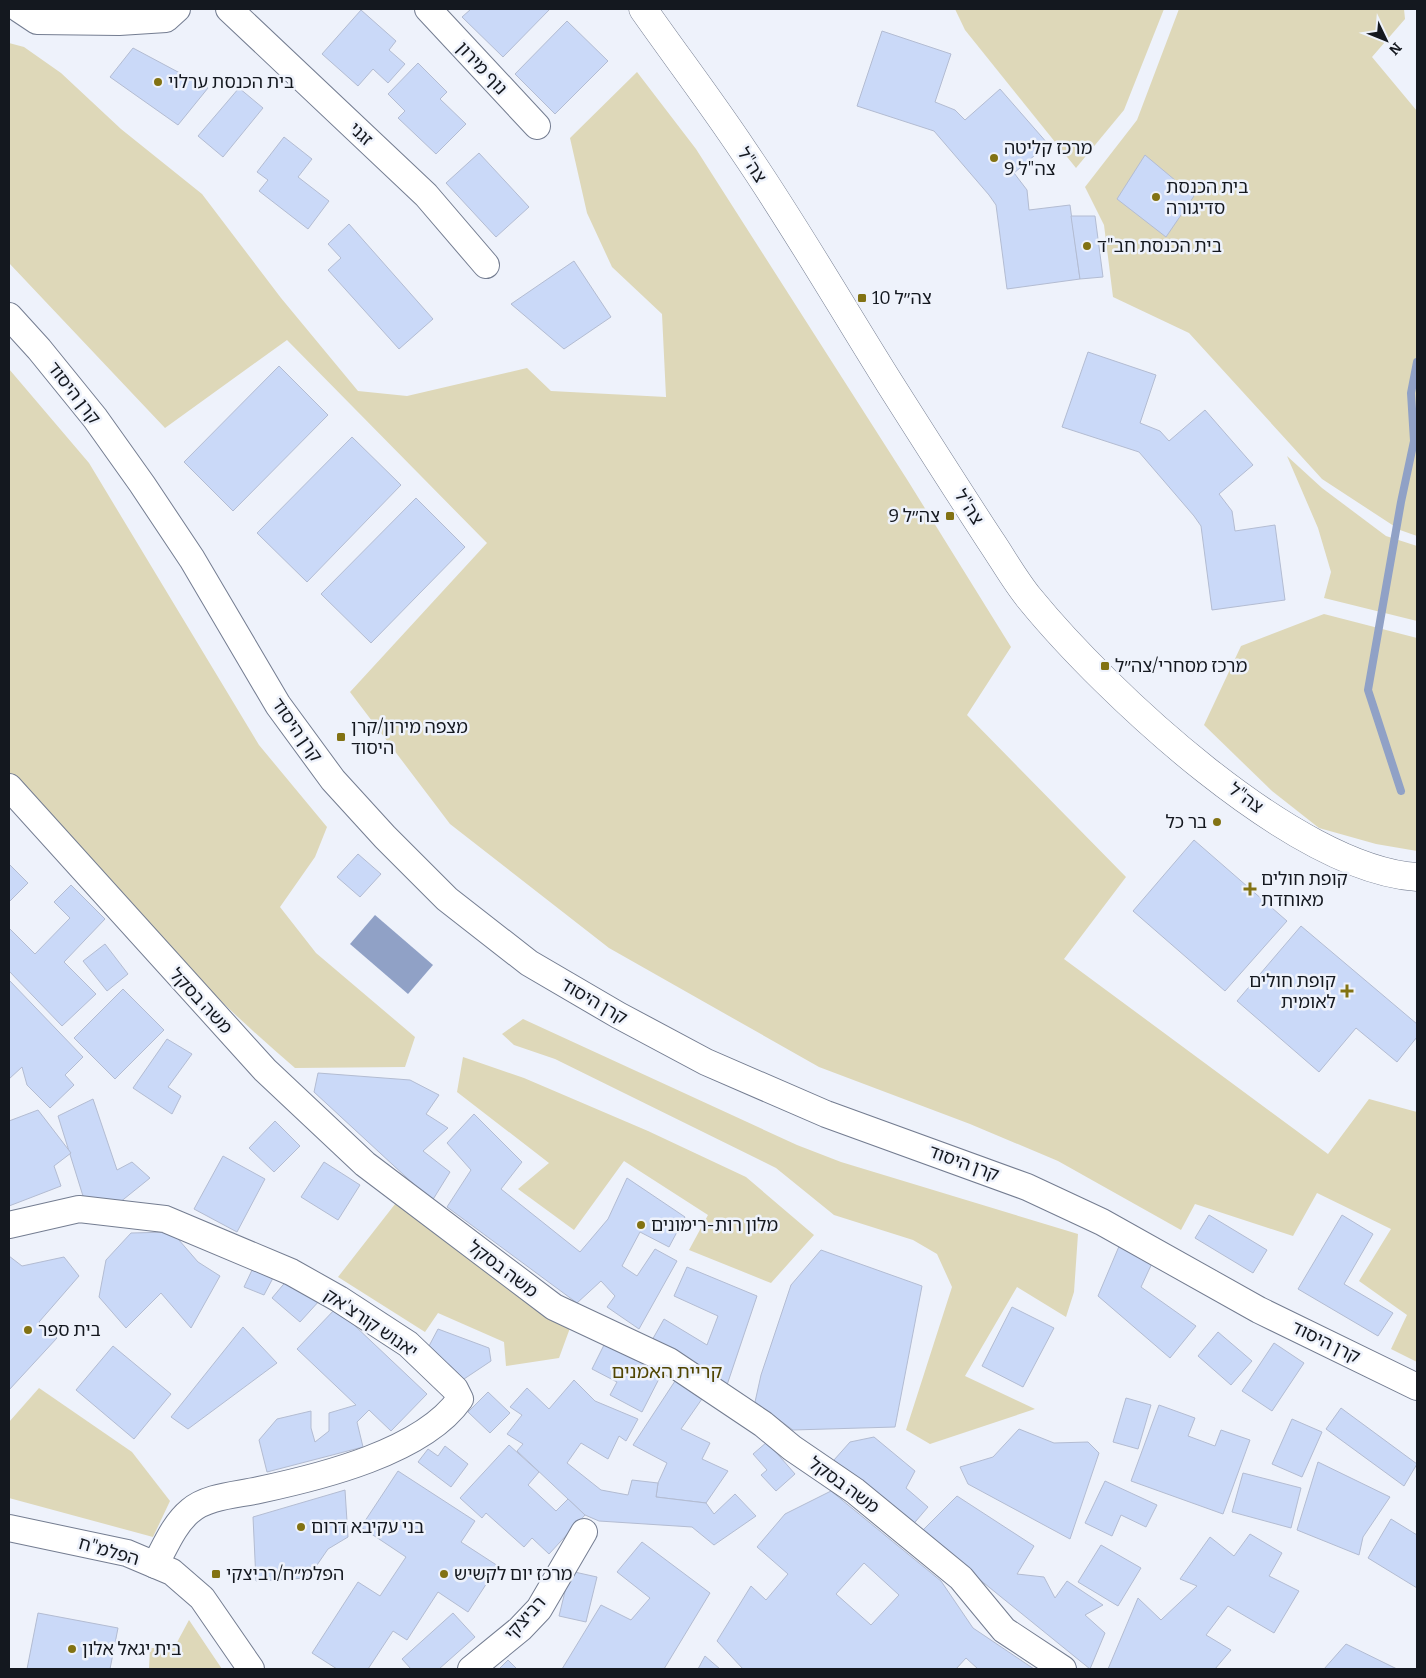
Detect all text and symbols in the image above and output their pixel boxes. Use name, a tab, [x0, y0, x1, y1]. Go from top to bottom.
north arrow	[1361, 15, 1411, 65]
street label: נוף מירון	[452, 37, 512, 99]
text: N	[1385, 39, 1405, 58]
place label: בית הכנסת ערלוי	[168, 71, 294, 93]
marker: בית הכנסת ערלוי	[152, 76, 164, 88]
street label: זגני	[345, 118, 378, 150]
place label: מרכז קליטה צה"ל 9	[1004, 137, 1092, 180]
street label: צה"ל	[733, 143, 771, 187]
marker: מרכז קליטה צה"ל 9	[988, 152, 1000, 164]
place label: בית הכנסת סדיגורה	[1166, 176, 1248, 219]
marker: בית הכנסת סדיגורה	[1150, 191, 1162, 203]
place label: בית הכנסת חב"ד	[1097, 235, 1222, 257]
marker: בית הכנסת חב"ד	[1081, 240, 1093, 252]
place label: צה״ל 10	[872, 287, 932, 309]
marker: צה״ל 10	[856, 292, 868, 304]
street label: קרן היסוד	[43, 357, 105, 429]
street label: צה"ל	[950, 485, 988, 529]
place label: צה״ל 9	[889, 505, 940, 527]
marker: צה״ל 9	[944, 510, 956, 522]
place label: מרכז מסחרי/צה״ל	[1115, 655, 1248, 677]
marker: מרכז מסחרי/צה״ל	[1099, 660, 1111, 672]
street label: קרן היסוד	[267, 694, 327, 766]
place label: מצפה מירון/קרן היסוד	[351, 716, 468, 759]
marker: מצפה מירון/קרן היסוד	[335, 731, 347, 743]
street label: צה"ל	[1224, 778, 1268, 818]
place label: בר כל	[1165, 811, 1207, 833]
marker: בר כל	[1211, 816, 1223, 828]
place label: קופת חולים מאוחדת	[1261, 868, 1348, 911]
marker: קופת חולים מאוחדת	[1243, 882, 1257, 896]
street label: משה בסקל	[165, 964, 237, 1039]
place label: קופת חולים לאומית	[1249, 970, 1336, 1013]
street label: קרן היסוד	[557, 973, 631, 1029]
marker: קופת חולים לאומית	[1340, 984, 1354, 998]
street label: קרן היסוד	[926, 1140, 1002, 1186]
place label: מלון רות-רימונים	[651, 1214, 778, 1236]
marker: מלון רות-רימונים	[635, 1219, 647, 1231]
street label: משה בסקל	[464, 1236, 542, 1302]
street label: יאנוש קורצ'אק	[320, 1284, 422, 1362]
street label: קרן היסוד	[1288, 1316, 1364, 1368]
place label: בית ספר	[38, 1319, 101, 1341]
marker: בית ספר	[22, 1324, 34, 1336]
district label: קריית האמנים	[612, 1360, 723, 1383]
street label: משה בסקל	[804, 1452, 884, 1518]
place label: בני עקיבא דרום	[311, 1516, 424, 1538]
marker: בני עקיבא דרום	[295, 1521, 307, 1533]
street label: הפלמ"ח	[76, 1532, 142, 1570]
place label: הפלמ״ח/רביצקי	[226, 1563, 344, 1585]
place label: מרכז יום לקשיש	[454, 1563, 573, 1585]
marker: הפלמ״ח/רביצקי	[210, 1568, 222, 1580]
marker: מרכז יום לקשיש	[438, 1568, 450, 1580]
street label: רביצקי	[500, 1592, 550, 1644]
place label: בית יגאל אלון	[82, 1638, 181, 1660]
marker: בית יגאל אלון	[66, 1643, 78, 1655]

